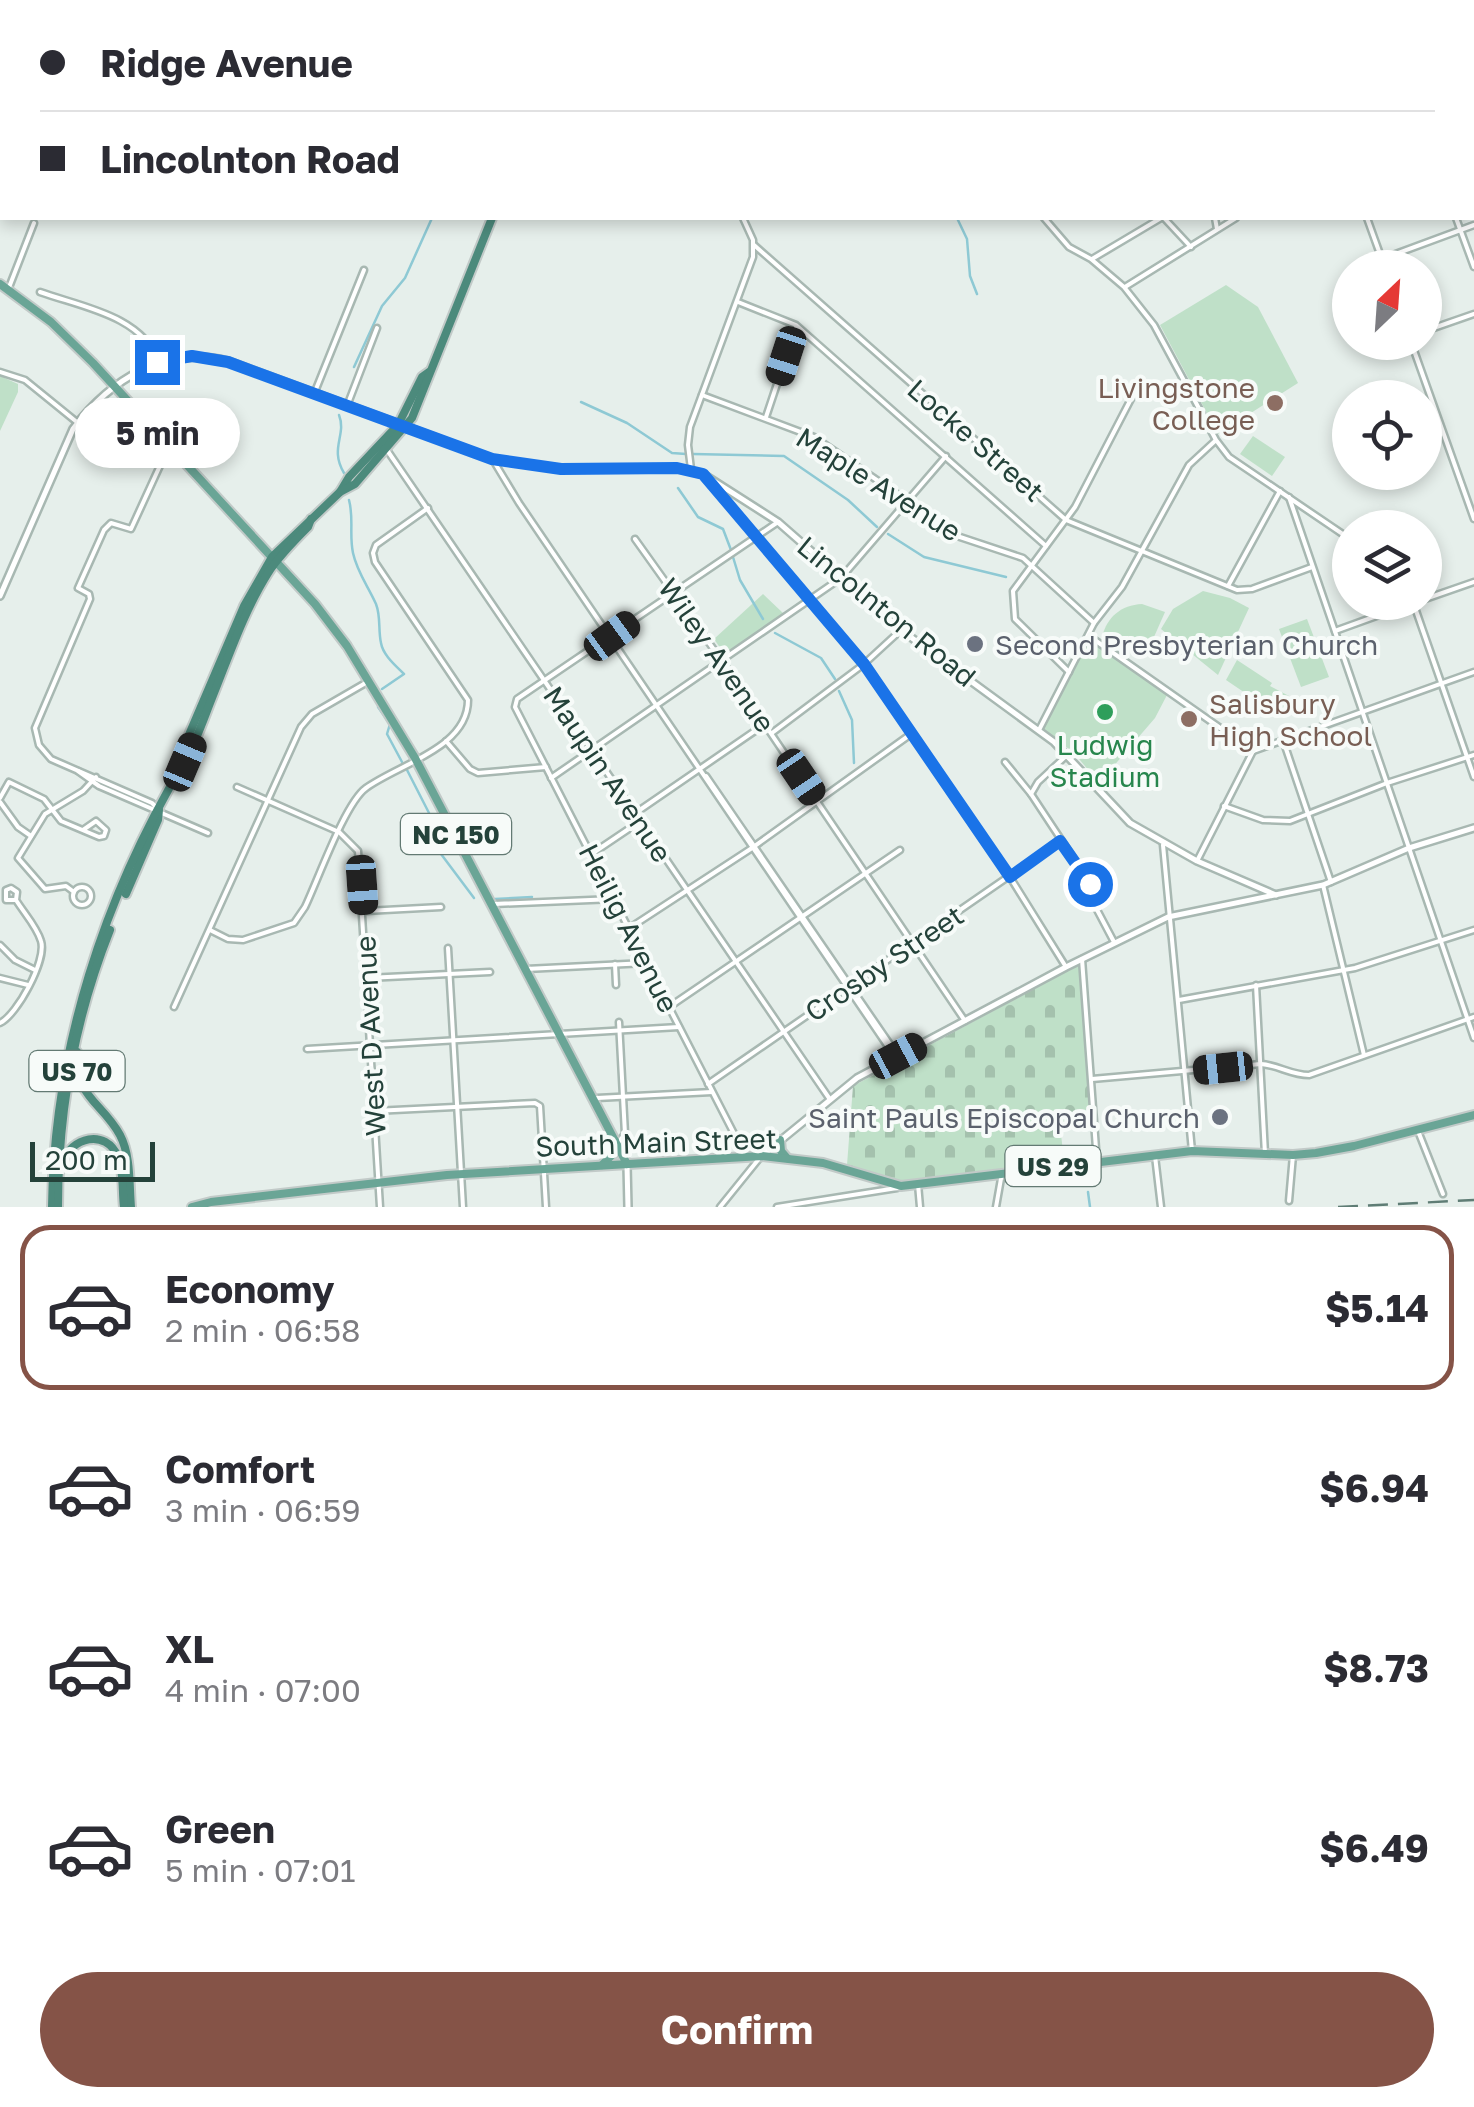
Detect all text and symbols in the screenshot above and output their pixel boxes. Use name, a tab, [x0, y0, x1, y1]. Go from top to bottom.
text: Ridge Avenue	[100, 40, 353, 85]
text: Lincolnton Road	[100, 136, 400, 181]
north arrow	[1332, 250, 1442, 360]
map controls	[1332, 250, 1442, 620]
car	[762, 323, 810, 389]
route end	[135, 340, 180, 385]
place label: Livingstone College	[1098, 371, 1255, 436]
street label: Locke Street	[901, 372, 1051, 508]
button: locate	[1332, 380, 1442, 490]
marker: Livingstone College	[1264, 392, 1286, 414]
callout: 5 min	[74, 397, 240, 467]
text: 5 min	[116, 414, 199, 452]
street label: Maple Avenue	[791, 420, 967, 548]
button: layers	[1332, 510, 1442, 620]
street label: Lincolnton Road	[791, 529, 983, 693]
street label: Wiley Avenue	[652, 572, 782, 738]
car	[579, 606, 645, 666]
place label: Second Presbyterian Church	[995, 628, 1378, 661]
marker: Second Presbyterian Church	[964, 633, 986, 655]
street label: Maupin Avenue	[537, 680, 679, 868]
place label: Salisbury High School	[1209, 687, 1372, 752]
marker: Ludwig Stadium	[1094, 701, 1116, 723]
marker: Salisbury High School	[1178, 708, 1200, 730]
place label: Ludwig Stadium	[1050, 728, 1160, 793]
car	[159, 729, 211, 795]
car	[772, 744, 830, 810]
road number: NC 150	[401, 814, 511, 854]
street label: Heilig Avenue	[572, 838, 686, 1018]
car	[345, 854, 379, 916]
route start	[1068, 862, 1113, 907]
street label: Crosby Street	[799, 898, 969, 1028]
street label: West D Avenue	[348, 935, 392, 1137]
car	[864, 1029, 932, 1083]
car	[1192, 1050, 1254, 1086]
road number: US 70	[30, 1051, 124, 1091]
place label: Saint Pauls Episcopal Church	[808, 1101, 1200, 1134]
marker: Saint Pauls Episcopal Church	[1209, 1106, 1231, 1128]
street label: South Main Street	[535, 1121, 777, 1163]
scale bar	[30, 1137, 155, 1182]
text: 200 m	[45, 1143, 128, 1176]
road number: US 29	[1006, 1146, 1100, 1186]
icon: car	[45, 1263, 135, 1353]
text: Economy	[165, 1266, 334, 1311]
text: $5.14	[1325, 1285, 1429, 1330]
text: 2 min · 06:58	[165, 1311, 361, 1349]
icon: car	[45, 1443, 135, 1533]
text: Comfort	[165, 1446, 315, 1491]
text: $6.94	[1319, 1465, 1429, 1510]
text: 3 min · 06:59	[165, 1491, 361, 1529]
icon: car	[45, 1623, 135, 1713]
text: XL	[165, 1626, 214, 1671]
text: $8.73	[1323, 1645, 1429, 1690]
text: 4 min · 07:00	[165, 1671, 361, 1709]
icon: car	[45, 1803, 135, 1893]
text: Green	[165, 1806, 275, 1851]
text: $6.49	[1319, 1825, 1429, 1870]
text: 5 min · 07:01	[165, 1851, 356, 1889]
button: Confirm	[40, 1972, 1434, 2087]

